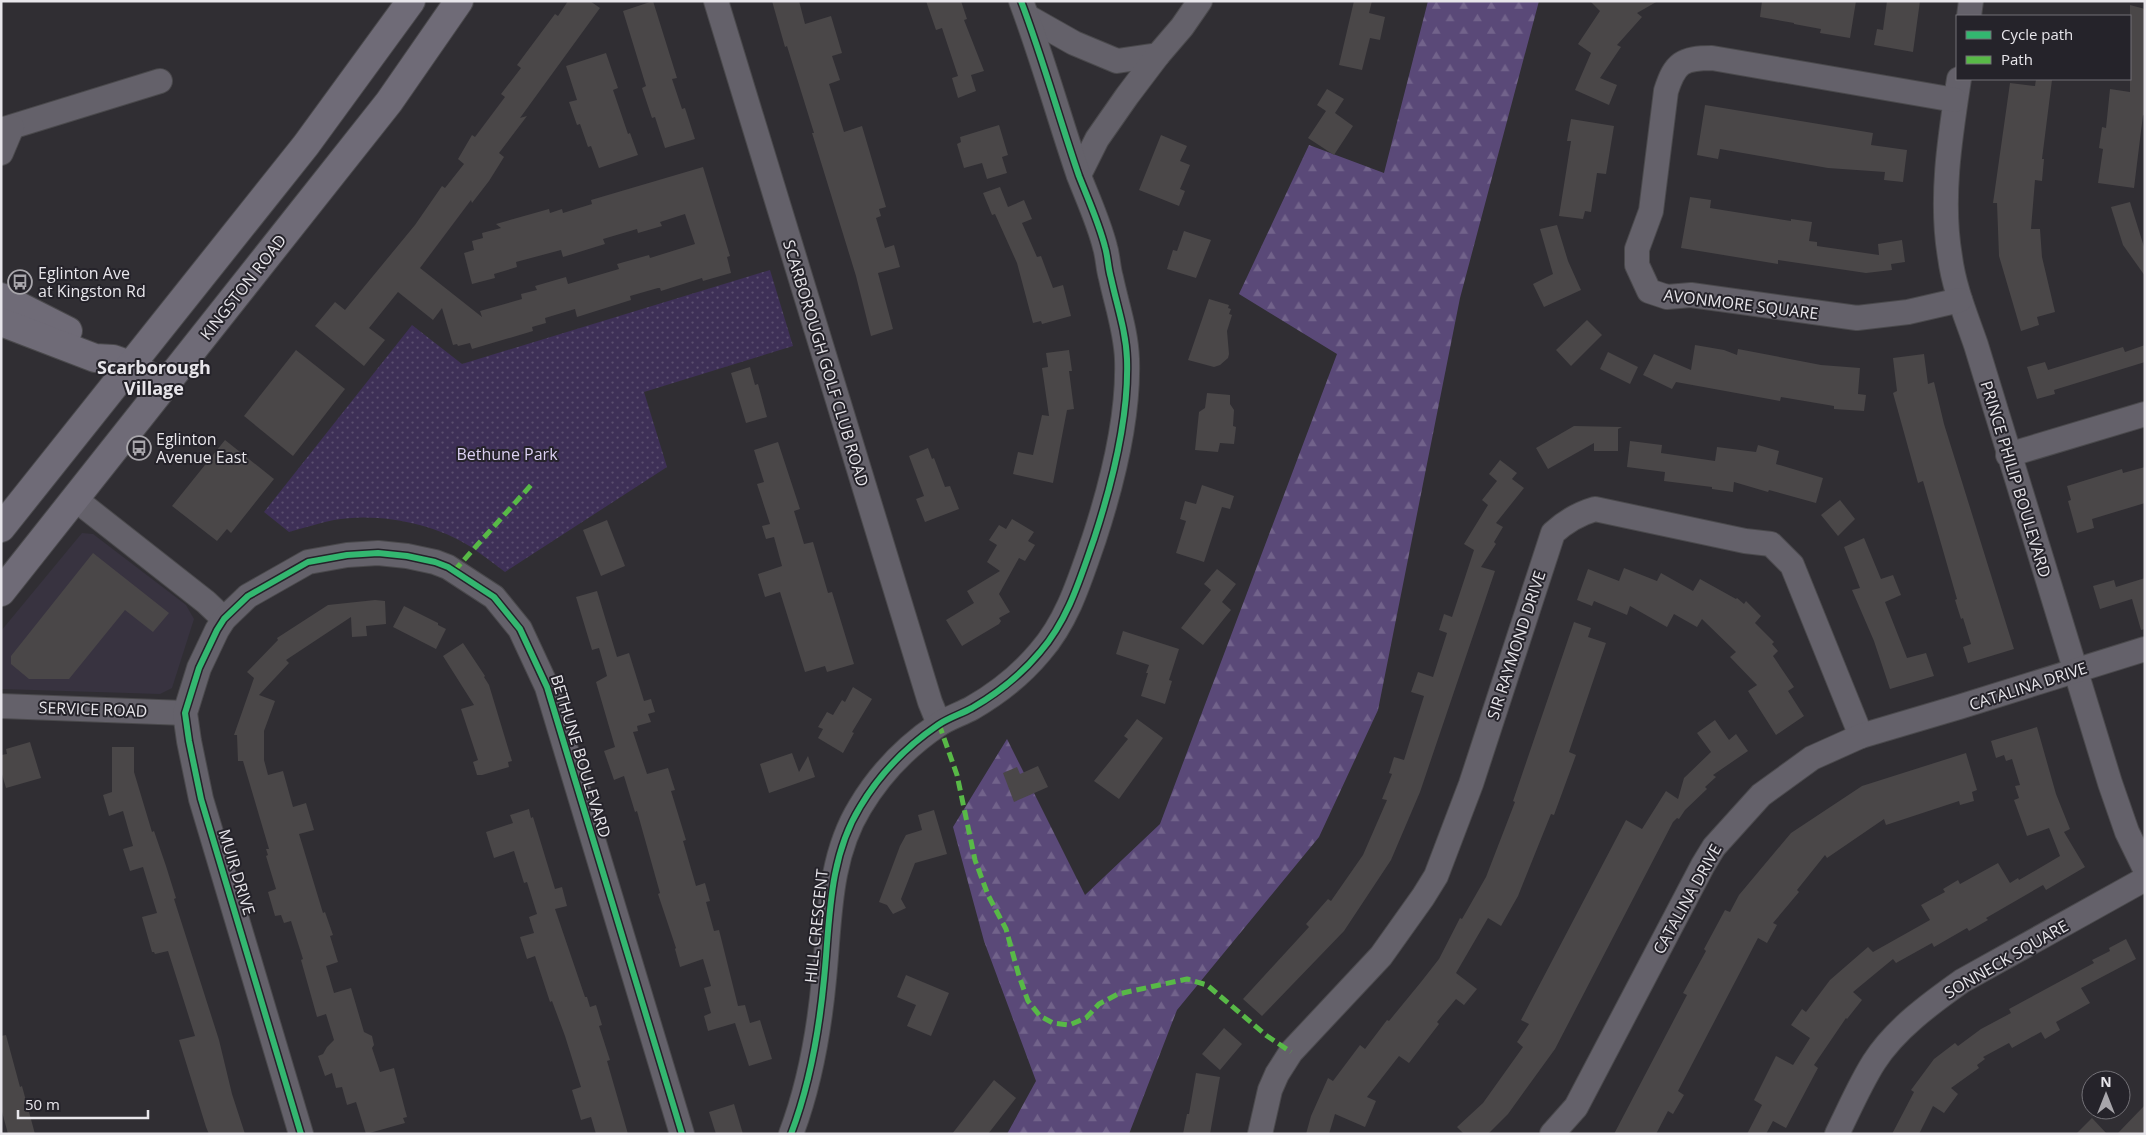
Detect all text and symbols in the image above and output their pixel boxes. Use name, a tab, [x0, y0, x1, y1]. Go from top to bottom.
legend	[1956, 15, 2131, 80]
text: Cycle path	[2001, 24, 2073, 44]
text: Path	[2001, 49, 2033, 69]
street label: KINGSTON ROAD	[195, 230, 291, 344]
street label: SCARBOROUGH GOLF CLUB ROAD	[778, 237, 874, 489]
place label: Eglinton Ave at Kingston Rd	[38, 262, 146, 302]
bus stop icon: Eglinton Ave at Kingston Rd	[7, 269, 33, 295]
street label: AVONMORE SQUARE	[1662, 284, 1820, 324]
district label: Scarborough Village	[97, 355, 211, 400]
street label: PRINCE PHILIP BOULEVARD	[1976, 378, 2056, 580]
place label: Eglinton Avenue East	[156, 428, 247, 468]
bus stop icon: Eglinton Avenue East	[126, 435, 152, 461]
park label: Bethune Park	[456, 443, 558, 465]
street label: SIR RAYMOND DRIVE	[1482, 568, 1550, 722]
street label: CATALINA DRIVE	[1966, 657, 2090, 715]
street label: BETHUNE BOULEVARD	[546, 672, 616, 840]
street label: SERVICE ROAD	[38, 696, 148, 722]
street label: MUIR DRIVE	[213, 826, 261, 918]
street label: CATALINA DRIVE	[1648, 840, 1726, 958]
street label: HILL CRESCENT	[799, 868, 833, 984]
street label: SONNECK SQUARE	[1940, 914, 2072, 1004]
north arrow	[2081, 1070, 2131, 1120]
text: N	[2100, 1072, 2112, 1091]
scale bar	[18, 1088, 148, 1120]
text: 50 m	[25, 1094, 60, 1114]

